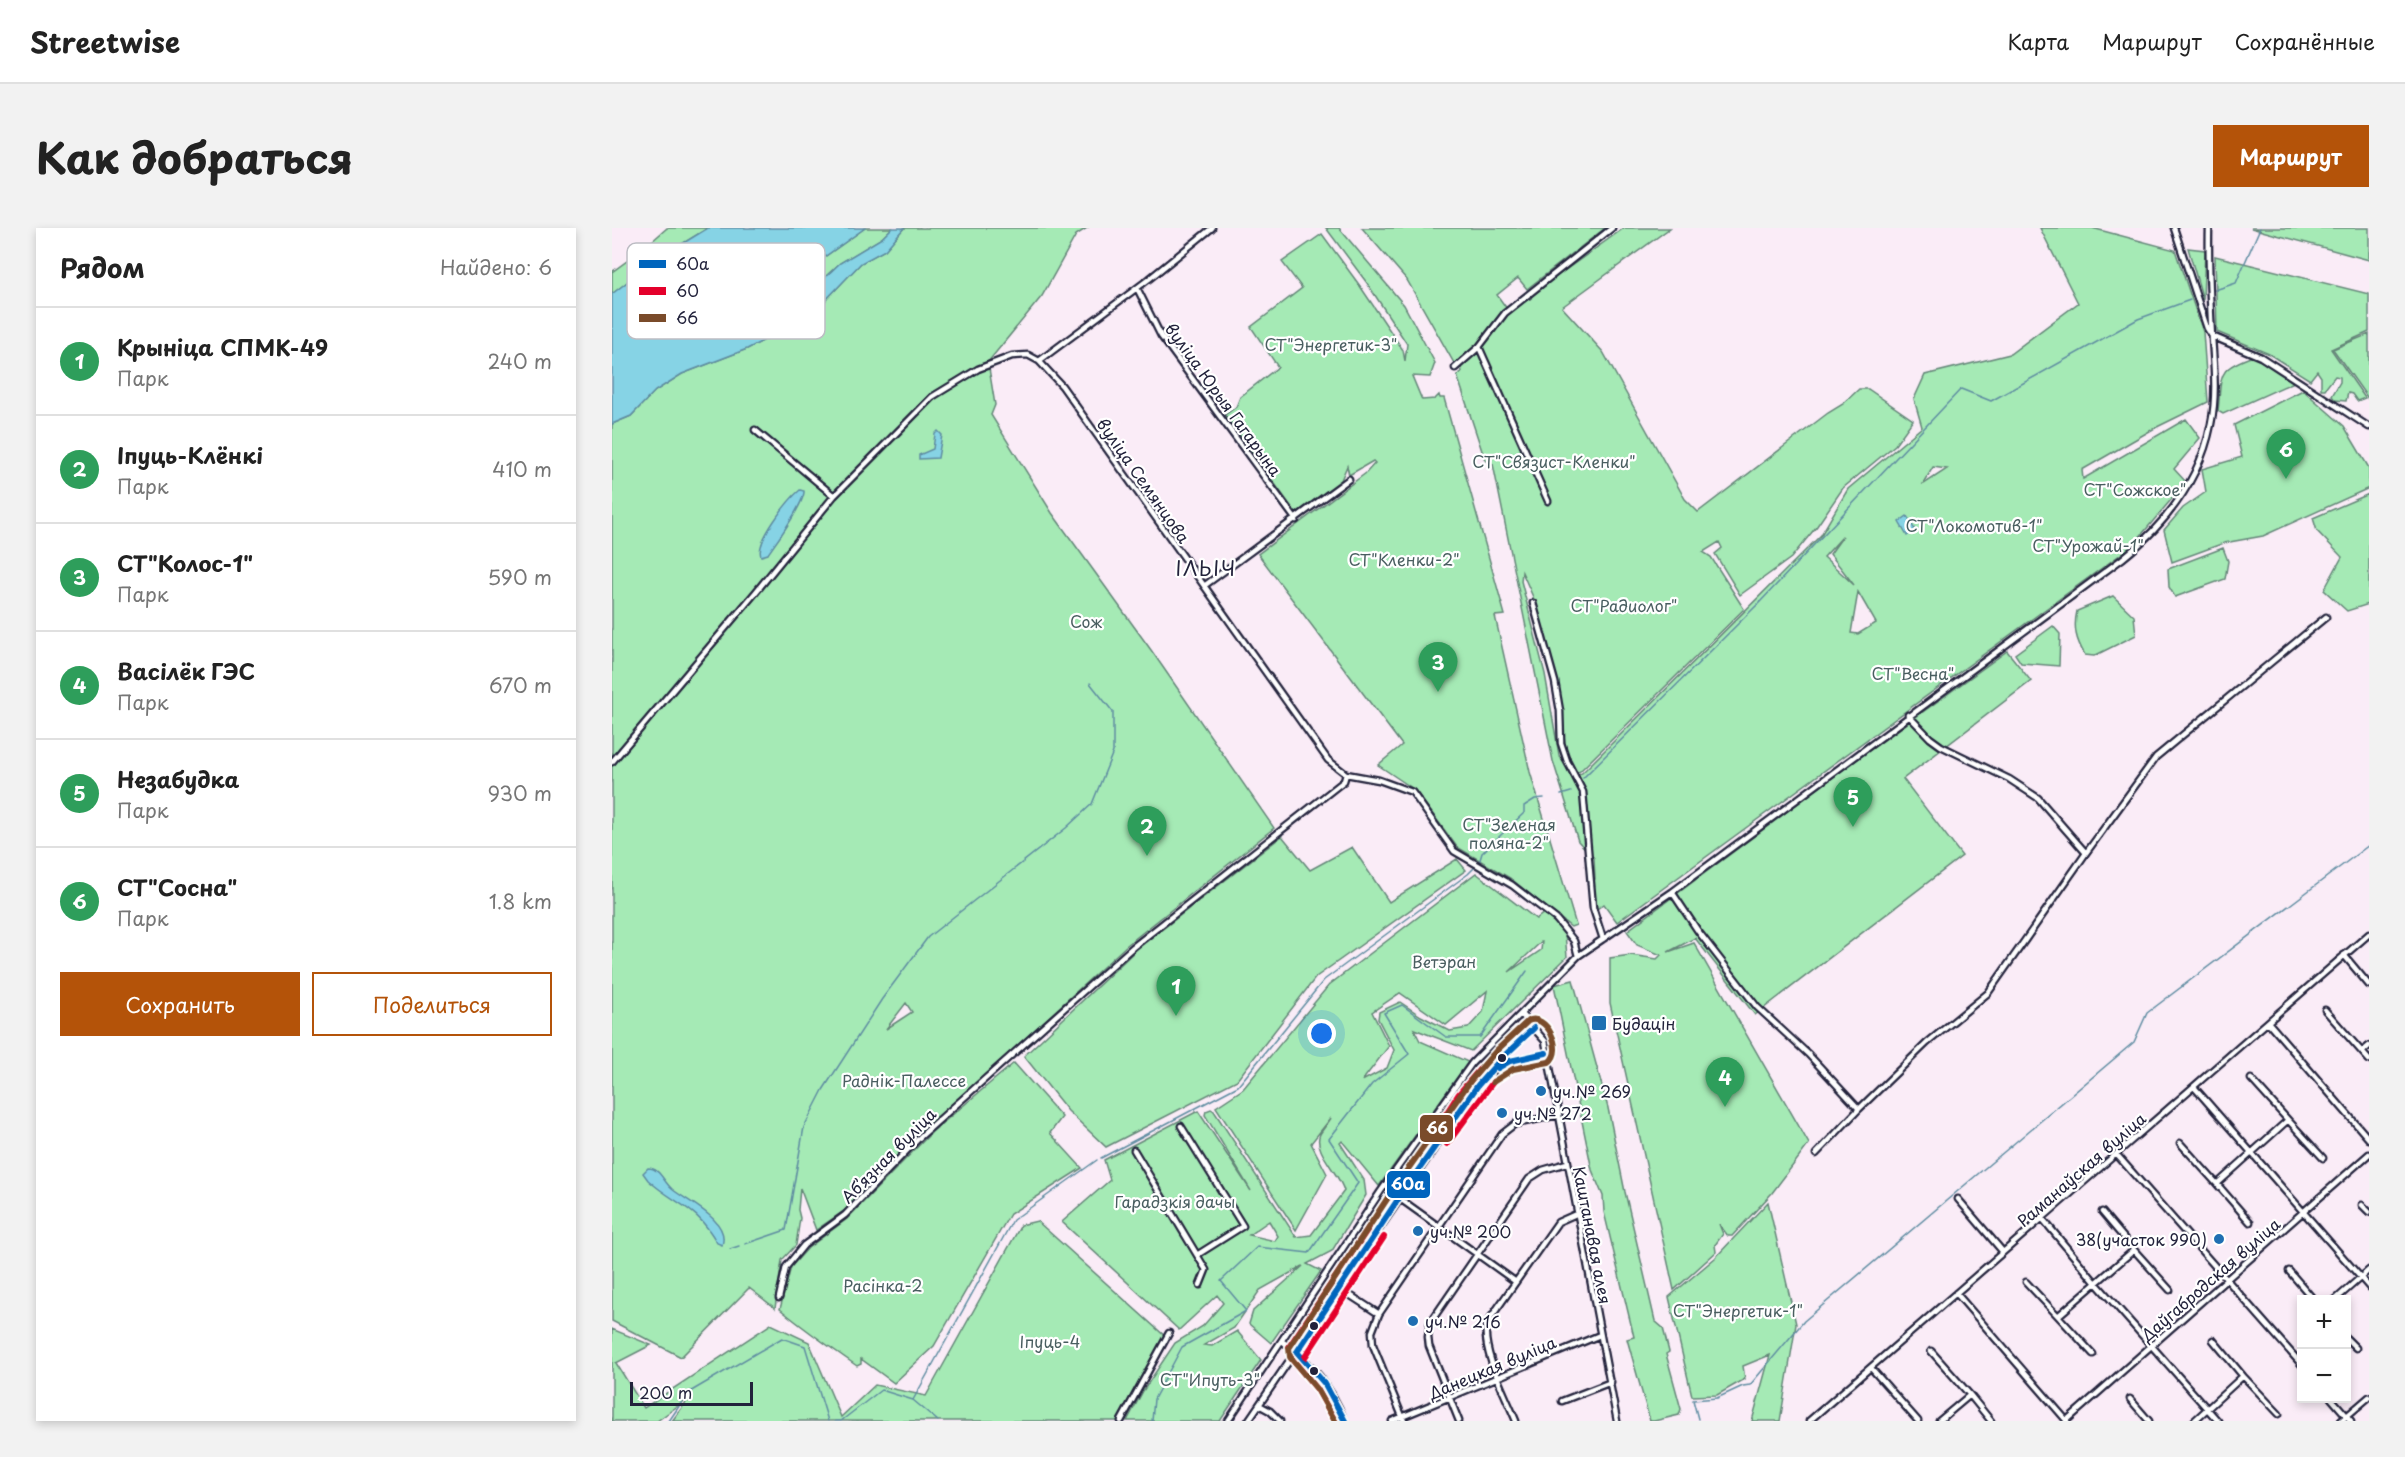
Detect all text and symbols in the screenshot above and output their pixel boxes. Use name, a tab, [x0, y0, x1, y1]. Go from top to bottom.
text: Streetwise	[30, 20, 180, 63]
text: Карта	[2008, 25, 2069, 57]
text: Маршрут	[2102, 25, 2202, 57]
text: Сохранённые	[2235, 25, 2375, 57]
text: Как добраться	[36, 125, 353, 188]
button: Маршрут	[2213, 125, 2369, 187]
legend	[627, 243, 825, 339]
text: Рядом	[60, 248, 145, 287]
text: 60а	[676, 251, 709, 275]
text: Найдено: 6	[440, 252, 552, 282]
text: 60	[676, 278, 699, 302]
text: 66	[676, 305, 698, 329]
street label: вуліца Юрыя Гагарына	[1160, 317, 1288, 481]
text: Крыніца СПМК-49	[117, 330, 328, 363]
park label: СТ"Энергетик-3"	[1265, 332, 1397, 356]
text: 1	[75, 346, 84, 376]
text: 240 m	[487, 346, 552, 376]
text: Парк	[117, 363, 169, 393]
street label: вуліца Семянцова	[1092, 413, 1196, 547]
pin: 6	[2266, 430, 2306, 479]
text: Іпуць-Клёнкі	[117, 438, 263, 471]
park label: СТ"Связист-Кленки"	[1472, 449, 1636, 473]
text: 2	[72, 454, 87, 484]
text: 410 m	[492, 454, 552, 484]
text: Парк	[117, 471, 169, 501]
park label: СТ"Сожское"	[2084, 477, 2186, 501]
park label: СТ"Локомотив-1"	[1905, 513, 2043, 537]
park label: СТ"Урожай-1"	[2032, 533, 2144, 557]
text: СТ"Колос-1"	[117, 546, 253, 579]
park label: СТ"Кленки-2"	[1348, 547, 1460, 571]
district label: ІЛЬІЧ	[1175, 553, 1237, 583]
text: 3	[73, 562, 86, 592]
text: 590 m	[488, 562, 552, 592]
text: Парк	[117, 579, 169, 609]
park label: СТ"Радиолог"	[1571, 593, 1677, 617]
park label: Сож	[1070, 609, 1102, 633]
pin: 3	[1418, 642, 1458, 692]
text: Васілёк ГЭС	[117, 654, 255, 687]
park label: СТ"Весна"	[1872, 661, 1954, 685]
text: 4	[73, 670, 86, 700]
text: 670 m	[489, 670, 552, 700]
text: Парк	[117, 687, 169, 717]
text: Незабудка	[117, 762, 239, 795]
text: 5	[73, 778, 86, 808]
text: 930 m	[487, 778, 552, 808]
pin: 5	[1834, 778, 1872, 827]
text: Парк	[117, 795, 169, 825]
pin: 2	[1128, 806, 1166, 856]
park label: СТ"Зеленая поляна-2"	[1462, 812, 1556, 854]
text: СТ"Сосна"	[117, 870, 237, 903]
text: 6	[72, 886, 87, 916]
text: 1.8 km	[489, 886, 552, 916]
text: Парк	[117, 903, 169, 933]
park label: Ветэран	[1412, 949, 1476, 973]
pin: 1	[1156, 966, 1196, 1016]
button: Сохранить	[60, 972, 300, 1036]
button: Поделиться	[312, 972, 552, 1036]
place label: Будацін	[1612, 1011, 1675, 1035]
marker: Будацін	[1590, 1014, 1608, 1032]
your location	[1307, 1019, 1336, 1048]
unlabelled marker	[1496, 1052, 1508, 1064]
pin: 4	[1706, 1058, 1744, 1107]
park label: Раднік-Палессе	[842, 1068, 966, 1092]
place label: уч.№ 269	[1553, 1079, 1631, 1103]
marker: уч.№ 269	[1534, 1084, 1548, 1098]
place label: уч.№ 272	[1514, 1101, 1592, 1125]
street label: Абʼязная вуліца	[835, 1102, 941, 1208]
marker: уч.№ 272	[1495, 1106, 1509, 1120]
street label: Раманаўская вуліца	[2011, 1106, 2151, 1232]
line badge: 66	[1419, 1114, 1454, 1143]
text: 66	[1426, 1115, 1448, 1139]
street label: Каштанавая алея	[1568, 1164, 1618, 1306]
line badge: 60а	[1386, 1170, 1431, 1199]
text: 60а	[1391, 1171, 1425, 1195]
park label: Гарадзкія дачы	[1115, 1189, 1235, 1213]
street label: Даўгабродская вуліца	[2134, 1212, 2285, 1347]
place label: уч.№ 200	[1430, 1219, 1511, 1243]
marker: уч.№ 200	[1411, 1224, 1425, 1238]
place label: 38(участок 990)	[2076, 1227, 2207, 1251]
marker: 38(участок 990)	[2212, 1232, 2226, 1246]
park label: Расінка-2	[843, 1273, 923, 1297]
map controls	[2297, 1295, 2351, 1403]
button: +	[2297, 1295, 2351, 1349]
park label: СТ"Энергетик-1"	[1673, 1298, 1803, 1322]
place label: уч.№ 216	[1425, 1309, 1501, 1333]
marker: уч.№ 216	[1406, 1314, 1420, 1328]
unlabelled marker	[1308, 1320, 1320, 1332]
park label: Іпуць-4	[1020, 1329, 1080, 1353]
street label: Данецкая вуліца	[1424, 1329, 1560, 1405]
button: −	[2297, 1349, 2351, 1403]
unlabelled marker	[1308, 1365, 1320, 1377]
park label: СТ"Ипуть-3"	[1160, 1367, 1260, 1391]
scale bar	[630, 1379, 753, 1406]
text: 200 m	[639, 1380, 692, 1404]

